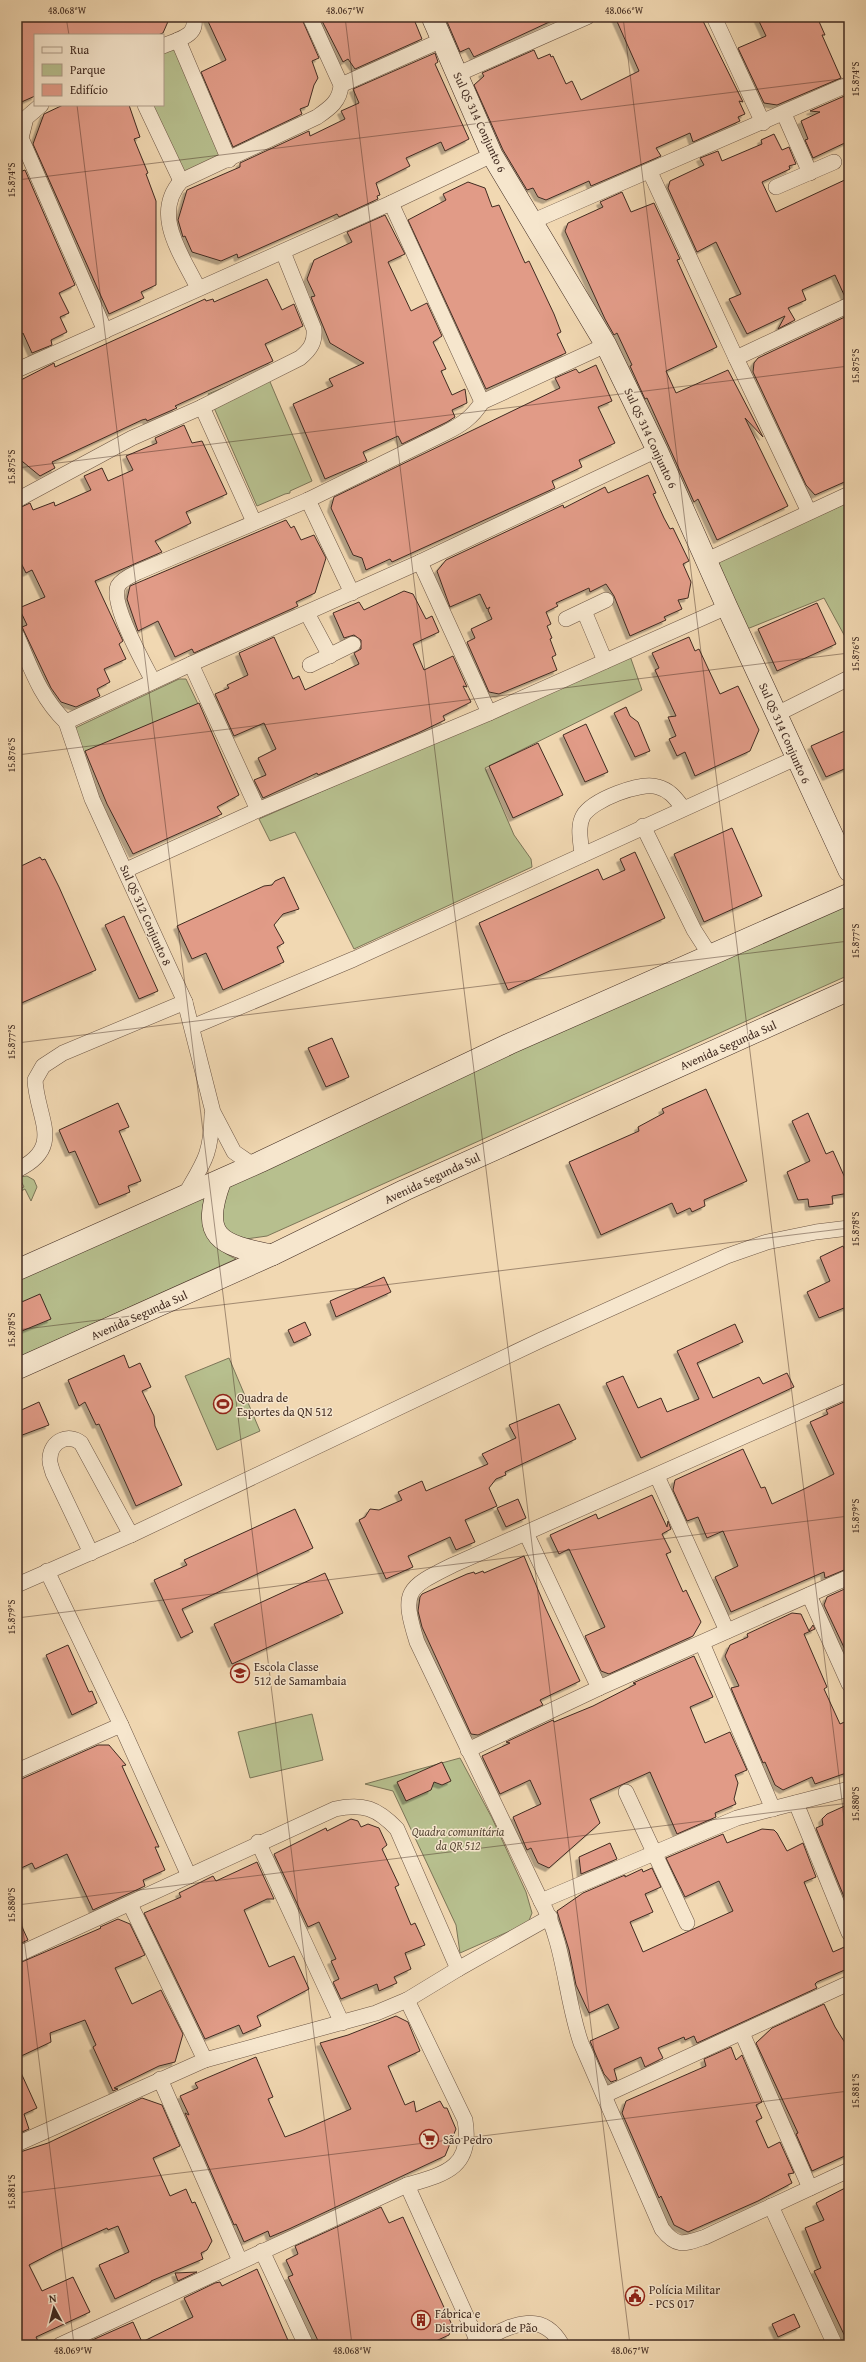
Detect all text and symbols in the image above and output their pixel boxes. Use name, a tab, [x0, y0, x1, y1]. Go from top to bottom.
text: 48.068°W	[48, 3, 87, 18]
text: 48.067°W	[326, 3, 365, 18]
text: 48.066°W	[605, 3, 644, 18]
legend	[34, 34, 164, 106]
text: Rua	[70, 41, 89, 58]
text: Parque	[70, 61, 106, 78]
text: 15.874°S	[848, 61, 863, 96]
street label: Sul QS 314 Conjunto 6	[449, 69, 511, 175]
text: Edifício	[70, 81, 108, 98]
text: 15.874°S	[4, 162, 19, 197]
text: 15.875°S	[848, 348, 863, 383]
street label: Sul QS 314 Conjunto 6	[620, 385, 682, 491]
text: 15.875°S	[4, 449, 19, 484]
text: 15.876°S	[848, 636, 863, 671]
street label: Sul QS 314 Conjunto 6	[755, 680, 815, 786]
text: 15.876°S	[4, 737, 19, 772]
street label: Sul QS 312 Conjunto 8	[116, 862, 176, 968]
text: 15.877°S	[848, 923, 863, 958]
street label: Avenida Segunda Sul	[677, 1016, 780, 1074]
text: 15.877°S	[4, 1024, 19, 1059]
street label: Avenida Segunda Sul	[381, 1148, 483, 1208]
text: 15.878°S	[848, 1211, 863, 1246]
street label: Avenida Segunda Sul	[88, 1286, 191, 1344]
text: 15.878°S	[4, 1312, 19, 1347]
place label: Quadra de Esportes da QN 512	[237, 1389, 333, 1420]
sports icon: Quadra de Esportes da QN 512	[212, 1393, 234, 1415]
text: 15.879°S	[848, 1498, 863, 1533]
text: 15.879°S	[4, 1599, 19, 1634]
place label: Escola Classe 512 de Samambaia	[254, 1658, 347, 1689]
school or university icon: Escola Classe 512 de Samambaia	[229, 1662, 251, 1684]
text: 15.880°S	[848, 1786, 863, 1821]
park label: Quadra comunitária da QR 512	[412, 1823, 505, 1854]
text: 15.880°S	[4, 1887, 19, 1922]
text: 15.881°S	[848, 2073, 863, 2108]
supermarket icon: São Pedro	[418, 2128, 440, 2150]
place label: São Pedro	[443, 2131, 493, 2148]
text: 15.881°S	[4, 2174, 19, 2209]
place label: Polícia Militar - PCS 017	[649, 2281, 720, 2312]
public building icon: Polícia Militar - PCS 017	[624, 2285, 646, 2307]
north arrow	[34, 2288, 74, 2328]
text: N	[48, 2290, 58, 2306]
place label: Fábrica e Distribuidora de Pão	[435, 2305, 538, 2336]
building icon: Fábrica e Distribuidora de Pão	[410, 2309, 432, 2331]
text: 48.069°W	[54, 2343, 93, 2358]
text: 48.068°W	[333, 2343, 372, 2358]
text: 48.067°W	[611, 2343, 650, 2358]

